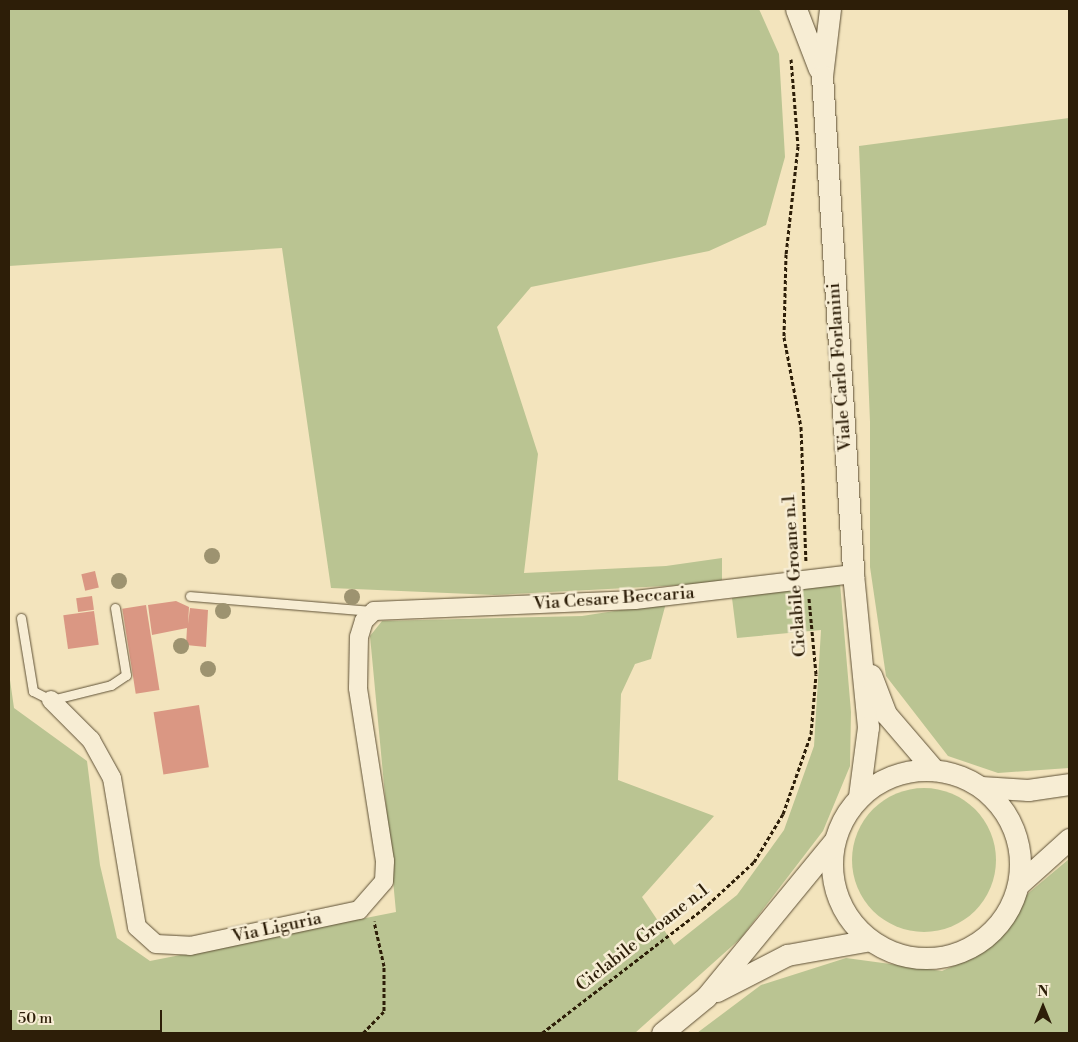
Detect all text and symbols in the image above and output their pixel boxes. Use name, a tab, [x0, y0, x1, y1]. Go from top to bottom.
street label: Viale Carlo Forlanini	[823, 282, 857, 452]
street label: Ciclabile Groane n.1	[779, 494, 811, 658]
street label: Via Cesare Beccaria	[533, 583, 695, 615]
street label: Ciclabile Groane n.1	[572, 879, 714, 997]
street label: Via Liguria	[230, 908, 324, 948]
north arrow	[1018, 982, 1068, 1032]
text: N	[1037, 983, 1049, 1001]
scale bar	[12, 1000, 165, 1032]
text: 50 m	[18, 1009, 52, 1028]

